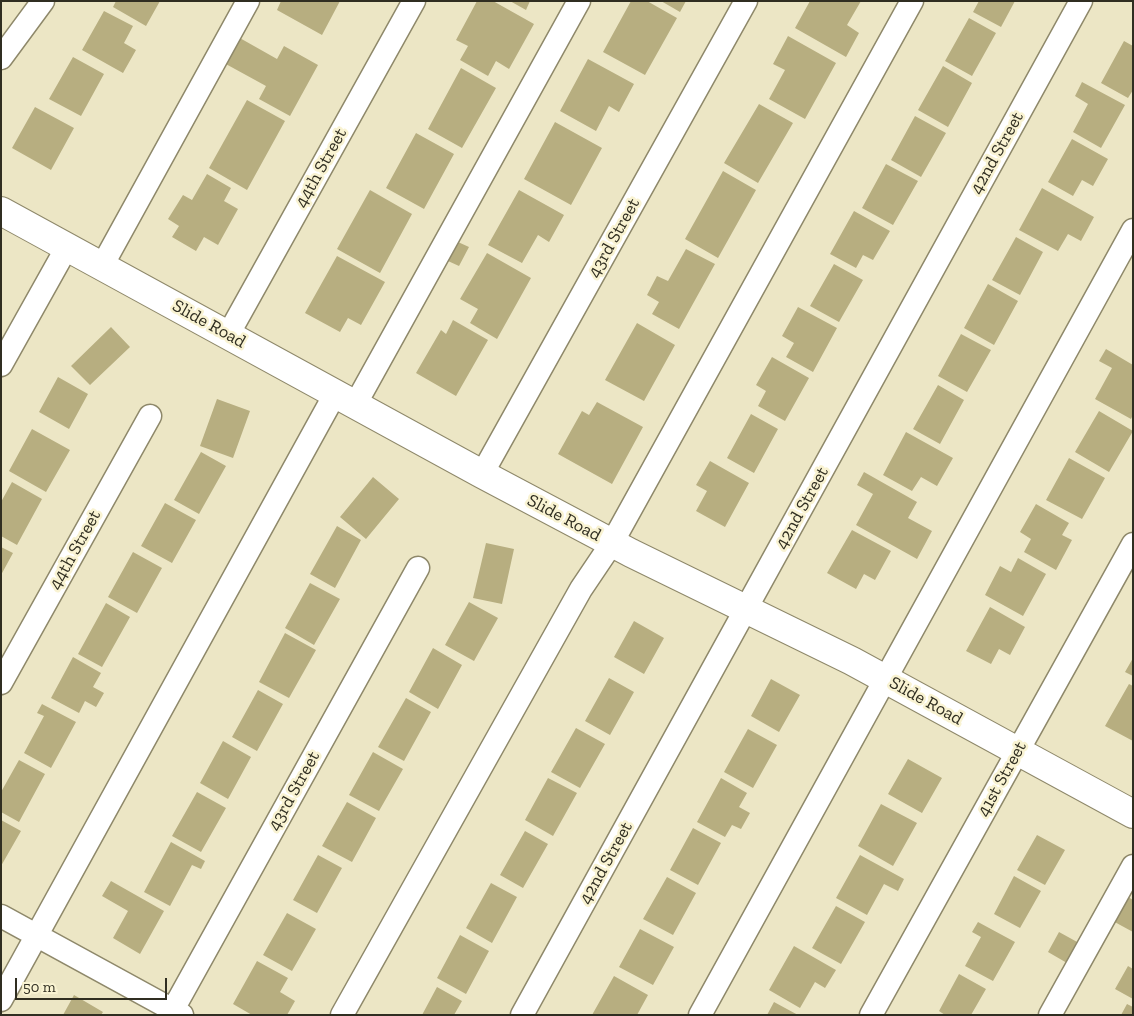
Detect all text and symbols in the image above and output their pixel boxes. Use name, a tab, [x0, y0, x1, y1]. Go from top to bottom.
street label: 42nd Street	[966, 108, 1028, 198]
street label: 44th Street	[290, 124, 352, 212]
street label: 43rd Street	[583, 195, 645, 281]
street label: Slide Road	[169, 295, 249, 353]
street label: 42nd Street	[771, 463, 833, 553]
street label: Slide Road	[523, 490, 605, 546]
street label: 44th Street	[44, 506, 106, 594]
street label: Slide Road	[886, 672, 966, 730]
street label: 41st Street	[973, 738, 1031, 820]
street label: 43rd Street	[263, 748, 325, 834]
street label: 42nd Street	[575, 818, 637, 908]
scale bar	[18, 968, 170, 1000]
text: 50 m	[23, 978, 56, 996]

